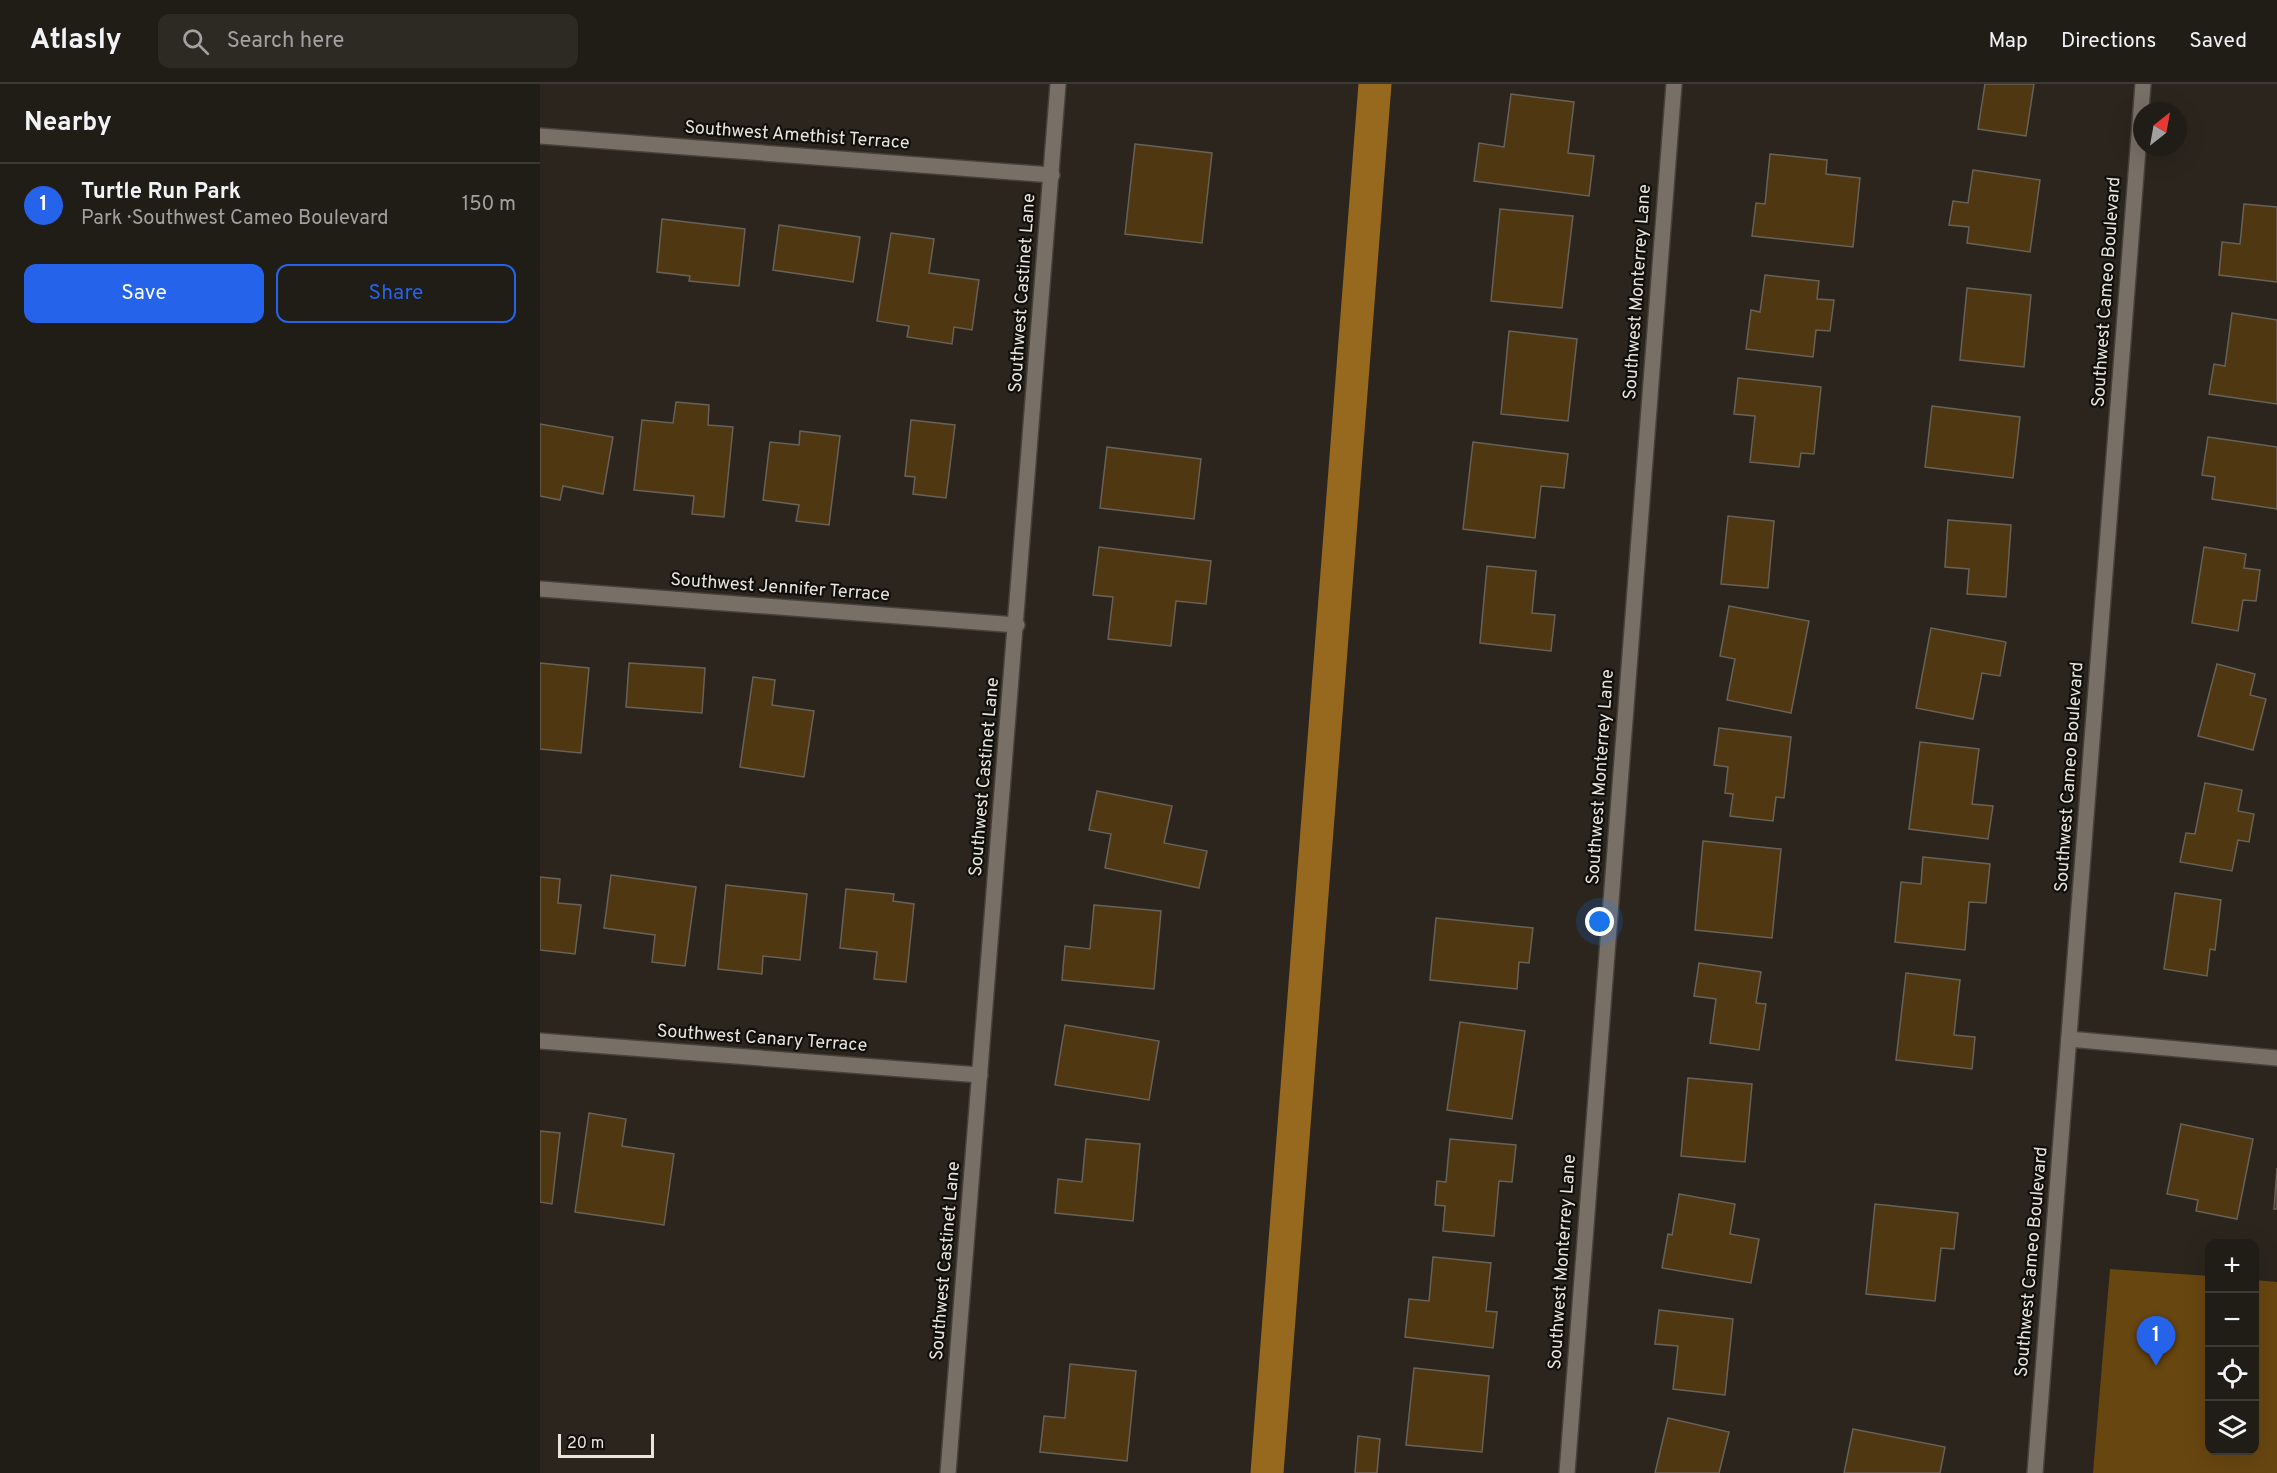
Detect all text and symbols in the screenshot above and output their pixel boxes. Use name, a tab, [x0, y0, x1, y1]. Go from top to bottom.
search box	[158, 14, 578, 68]
text: Atlasly	[30, 23, 122, 59]
icon: search	[179, 25, 212, 58]
text: Search here	[227, 28, 344, 55]
text: Map	[1988, 28, 2028, 55]
text: Directions	[2061, 28, 2156, 55]
text: Saved	[2189, 28, 2247, 55]
north arrow	[2133, 102, 2187, 156]
text: Nearby	[24, 107, 112, 140]
street label: Southwest Amethist Terrace	[684, 117, 910, 155]
street label: Southwest Cameo Boulevard	[2087, 176, 2127, 408]
text: Turtle Run Park	[81, 179, 241, 206]
street label: Southwest Monterrey Lane	[1619, 184, 1657, 400]
text: 1	[40, 192, 48, 218]
text: 150 m	[462, 192, 516, 218]
street label: Southwest Castinet Lane	[1005, 193, 1041, 393]
text: Park · Southwest Cameo Boulevard	[81, 206, 388, 232]
button: Save	[24, 264, 264, 323]
button: Share	[276, 264, 516, 323]
street label: Southwest Jennifer Terrace	[669, 569, 891, 607]
street label: Southwest Cameo Boulevard	[2050, 661, 2090, 893]
street label: Southwest Monterrey Lane	[1582, 669, 1620, 885]
street label: Southwest Castinet Lane	[965, 677, 1005, 877]
your location	[1585, 907, 1614, 936]
street label: Southwest Canary Terrace	[656, 1020, 868, 1058]
street label: Southwest Cameo Boulevard	[2010, 1146, 2054, 1378]
street label: Southwest Monterrey Lane	[1544, 1154, 1582, 1370]
street label: Southwest Castinet Lane	[926, 1161, 966, 1361]
map controls	[2205, 1239, 2259, 1455]
button: +	[2205, 1239, 2259, 1293]
button: −	[2205, 1293, 2259, 1347]
pin: 1	[2136, 1316, 2176, 1366]
button: locate	[2205, 1347, 2259, 1401]
button: layers	[2205, 1401, 2259, 1455]
scale bar	[558, 1431, 654, 1458]
text: 20 m	[567, 1434, 604, 1454]

